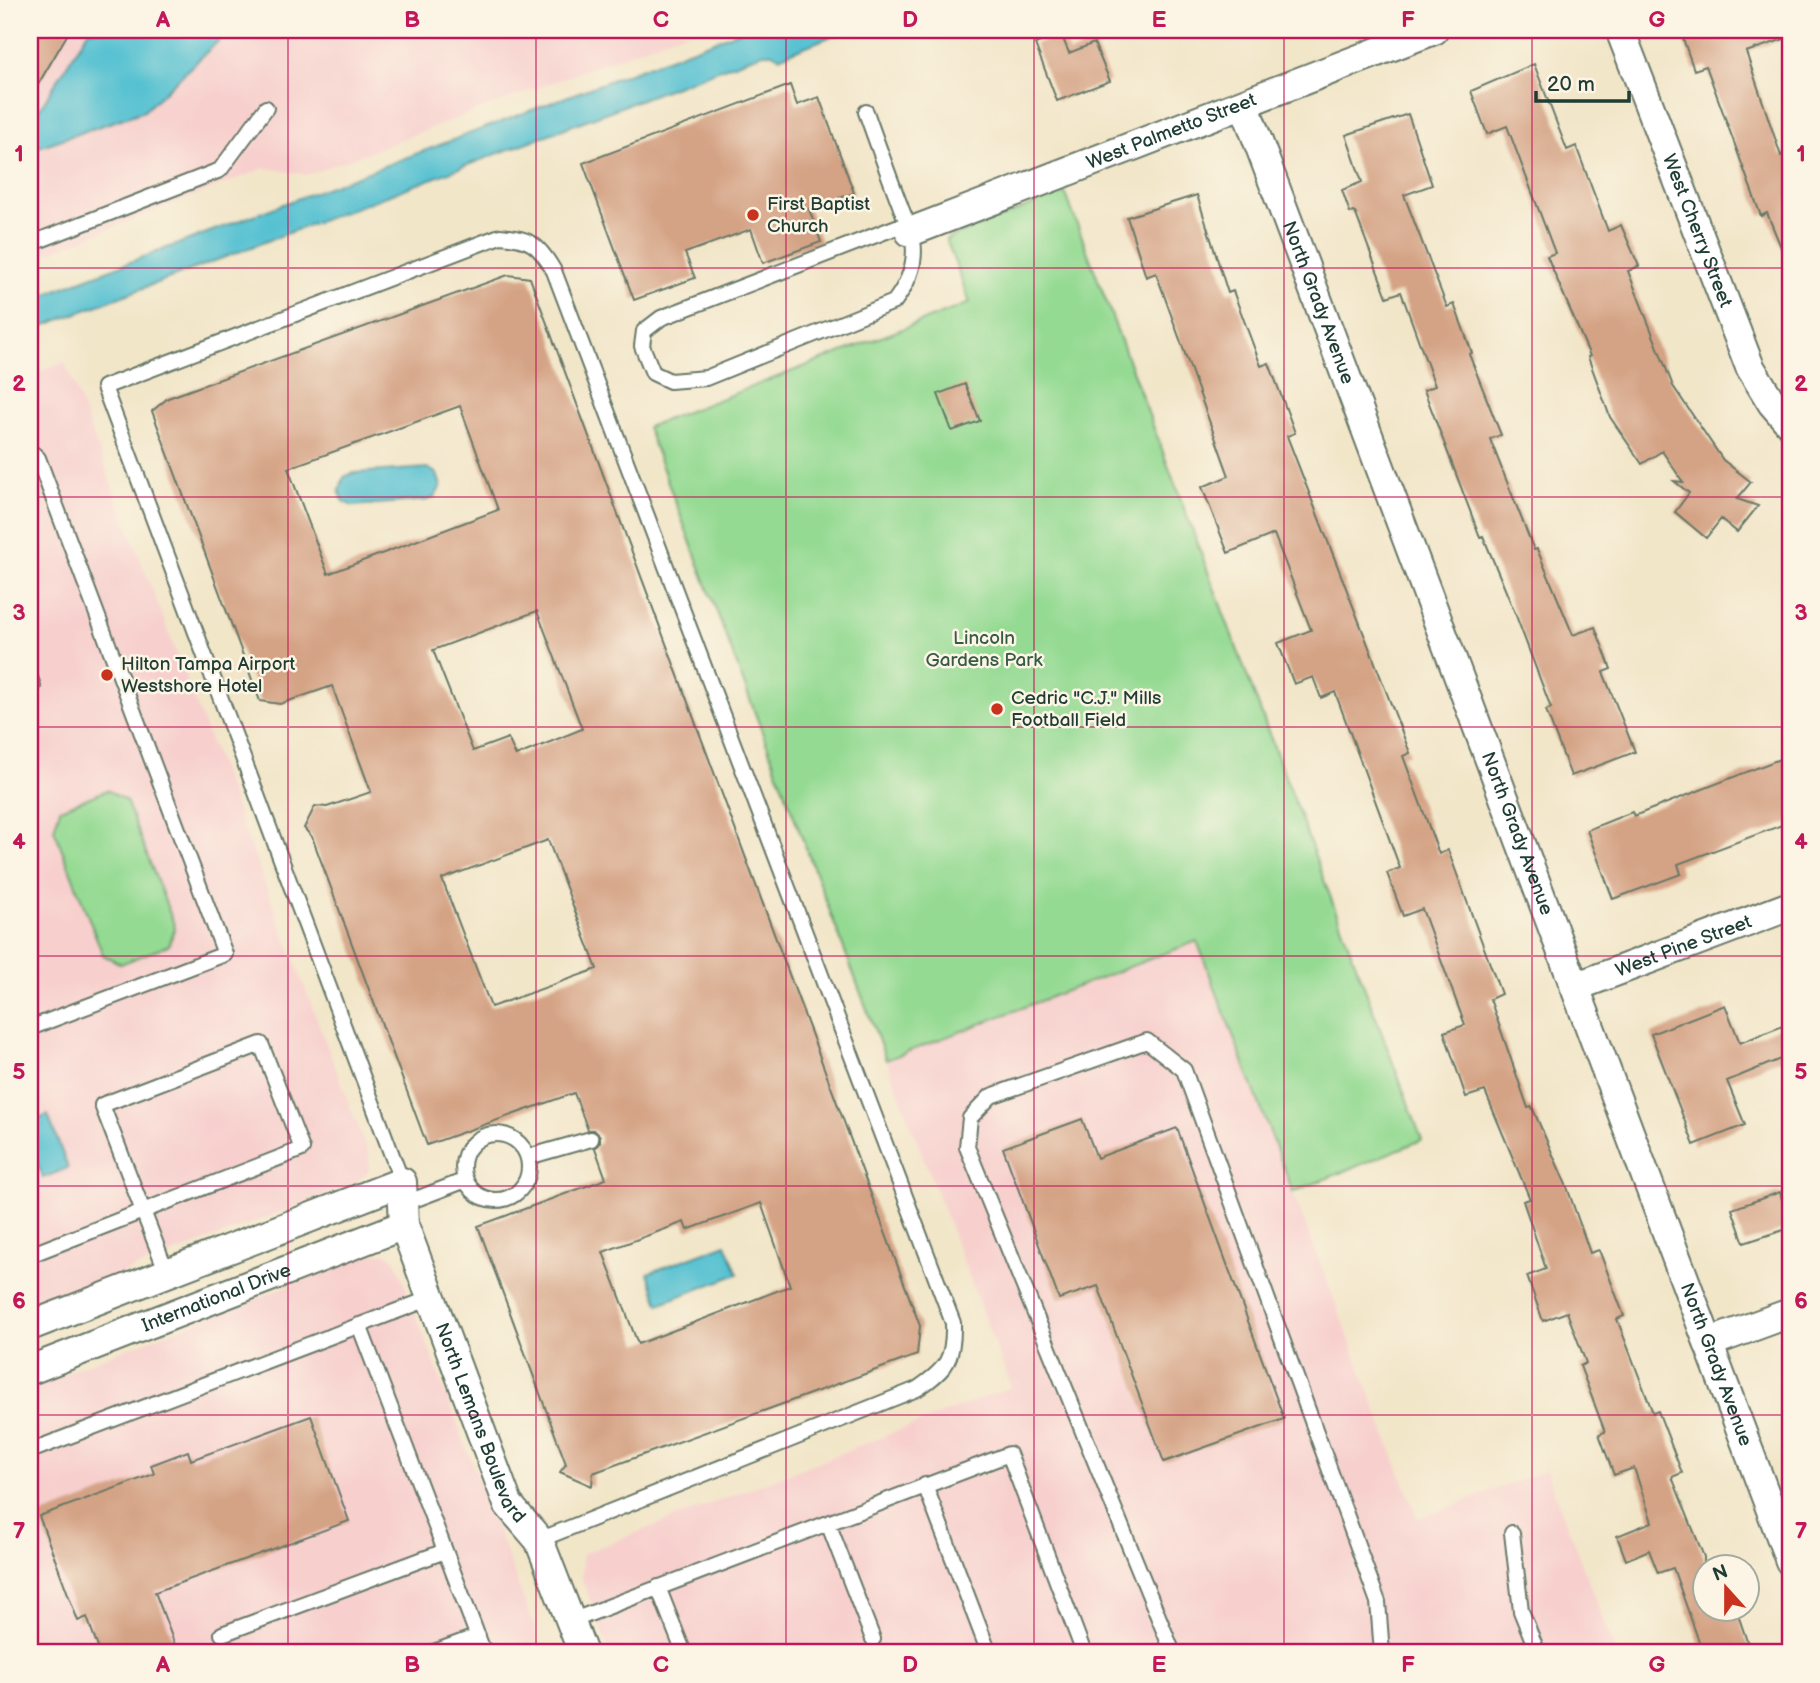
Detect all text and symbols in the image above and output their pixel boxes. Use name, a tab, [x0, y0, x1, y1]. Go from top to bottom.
text: A	[155, 6, 171, 34]
text: B	[404, 6, 420, 34]
text: C	[653, 6, 669, 34]
text: D	[902, 6, 918, 34]
text: E	[1152, 6, 1167, 34]
text: F	[1401, 6, 1415, 34]
text: G	[1649, 6, 1666, 34]
scale bar	[1536, 60, 1629, 104]
text: 20 m	[1547, 72, 1595, 97]
street label: West Palmetto Street	[1083, 88, 1260, 174]
text: 1	[14, 140, 24, 168]
text: 1	[1796, 140, 1806, 168]
street label: West Cherry Street	[1657, 151, 1737, 311]
place label: First Baptist Church	[767, 193, 870, 238]
marker: First Baptist Church	[745, 207, 761, 223]
street label: North Grady Avenue	[1277, 218, 1359, 387]
text: 2	[12, 370, 26, 398]
text: 2	[1794, 370, 1808, 398]
text: 3	[12, 599, 26, 627]
text: 3	[1794, 599, 1808, 627]
park label: Lincoln Gardens Park	[925, 627, 1043, 672]
place label: Hilton Tampa Airport Westshore Hotel	[121, 653, 295, 698]
marker: Hilton Tampa Airport Westshore Hotel	[99, 667, 115, 683]
place label: Cedric "C.J." Mills Football Field	[1011, 687, 1161, 732]
marker: Cedric "C.J." Mills Football Field	[989, 701, 1005, 717]
street label: North Grady Avenue	[1476, 749, 1558, 918]
text: 4	[12, 828, 26, 856]
text: 4	[1794, 828, 1808, 856]
street label: West Pine Street	[1612, 910, 1755, 982]
text: 5	[12, 1058, 26, 1086]
text: 5	[1794, 1058, 1808, 1086]
street label: International Drive	[139, 1258, 294, 1337]
street label: North Grady Avenue	[1675, 1280, 1757, 1449]
text: 6	[12, 1287, 26, 1315]
text: 6	[1794, 1287, 1808, 1315]
street label: North Lemans Boulevard	[430, 1320, 530, 1528]
text: 7	[13, 1517, 26, 1545]
text: 7	[1795, 1517, 1808, 1545]
north arrow	[1690, 1554, 1760, 1624]
text: N	[1710, 1560, 1731, 1587]
text: A	[155, 1651, 171, 1679]
text: B	[404, 1651, 420, 1679]
text: C	[653, 1651, 669, 1679]
text: D	[902, 1651, 918, 1679]
text: E	[1152, 1651, 1167, 1679]
text: F	[1401, 1651, 1415, 1679]
text: G	[1649, 1651, 1666, 1679]

